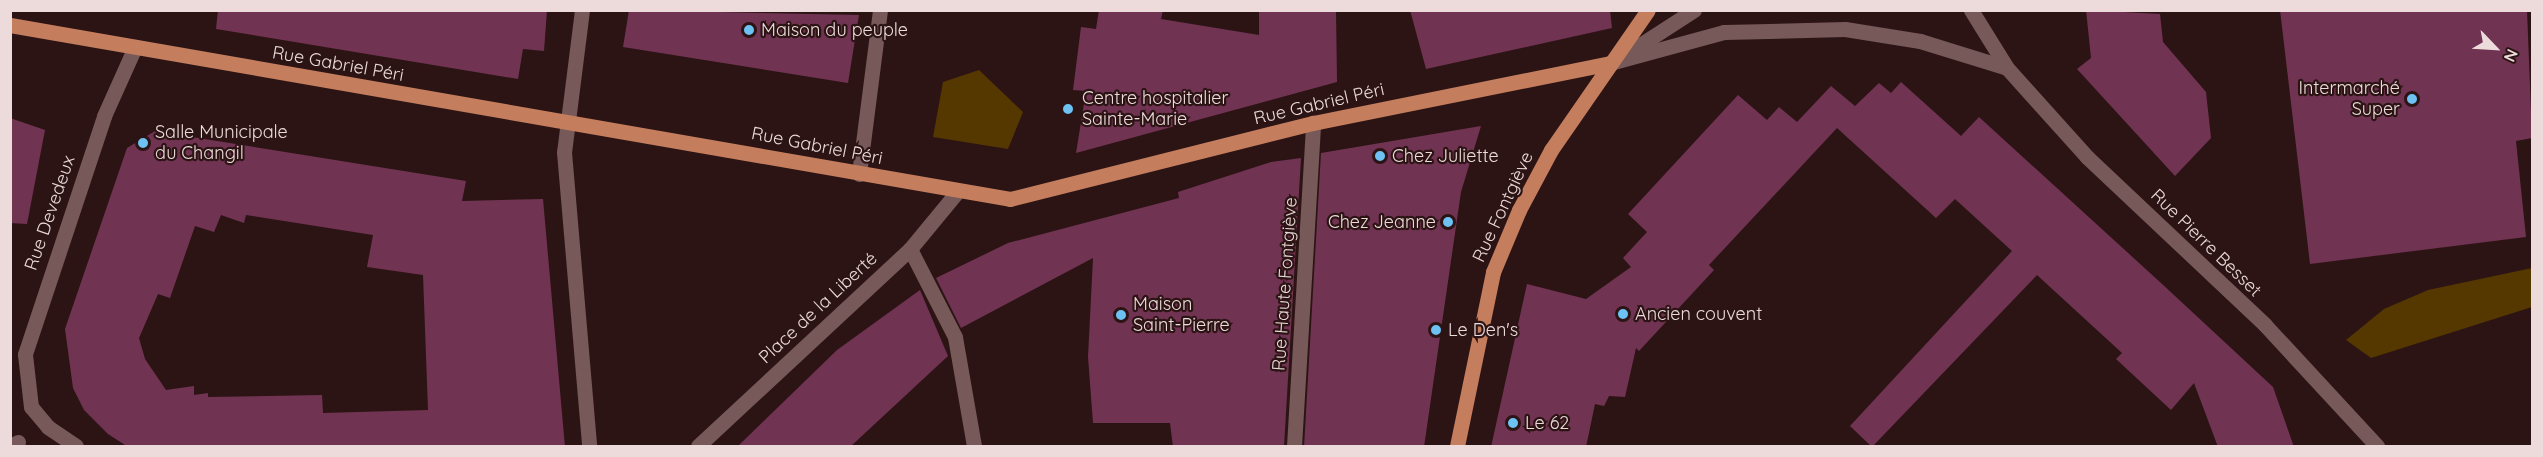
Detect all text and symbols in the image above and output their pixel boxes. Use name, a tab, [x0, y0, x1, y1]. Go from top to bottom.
north arrow	[2465, 18, 2525, 78]
place label: Maison du peuple	[761, 19, 908, 41]
marker: Maison du peuple	[742, 23, 756, 37]
street label: Rue Gabriel Péri	[270, 42, 406, 86]
text: N	[2500, 46, 2523, 65]
street label: Rue Gabriel Péri	[1252, 78, 1386, 130]
place label: Intermarché Super	[2298, 78, 2400, 121]
place label: Centre hospitalier Sainte-Marie	[1082, 88, 1228, 130]
marker: Intermarché Super	[2405, 92, 2419, 106]
marker: Centre hospitalier Sainte-Marie	[1059, 100, 1077, 118]
place label: Salle Municipale du Changil	[155, 122, 288, 164]
street label: Rue Gabriel Péri	[750, 123, 884, 169]
marker: Salle Municipale du Changil	[136, 136, 150, 150]
place label: Chez Juliette	[1392, 145, 1499, 167]
street label: Rue Fontgiève	[1468, 148, 1538, 266]
marker: Chez Juliette	[1373, 149, 1387, 163]
street label: Rue Devedeux	[20, 153, 80, 273]
street label: Rue Pierre Besset	[2146, 185, 2266, 301]
street label: Rue Haute Fontgiève	[1268, 196, 1302, 372]
place label: Chez Jeanne	[1328, 211, 1436, 233]
marker: Chez Jeanne	[1441, 215, 1455, 229]
street label: Place de la Liberté	[754, 248, 882, 368]
place label: Maison Saint-Pierre	[1133, 294, 1230, 336]
place label: Ancien couvent	[1635, 303, 1762, 325]
marker: Ancien couvent	[1616, 307, 1630, 321]
marker: Maison Saint-Pierre	[1114, 308, 1128, 322]
place label: Le Den's	[1448, 319, 1518, 341]
marker: Le Den's	[1429, 323, 1443, 337]
place label: Le 62	[1525, 412, 1569, 434]
marker: Le 62	[1506, 416, 1520, 430]

